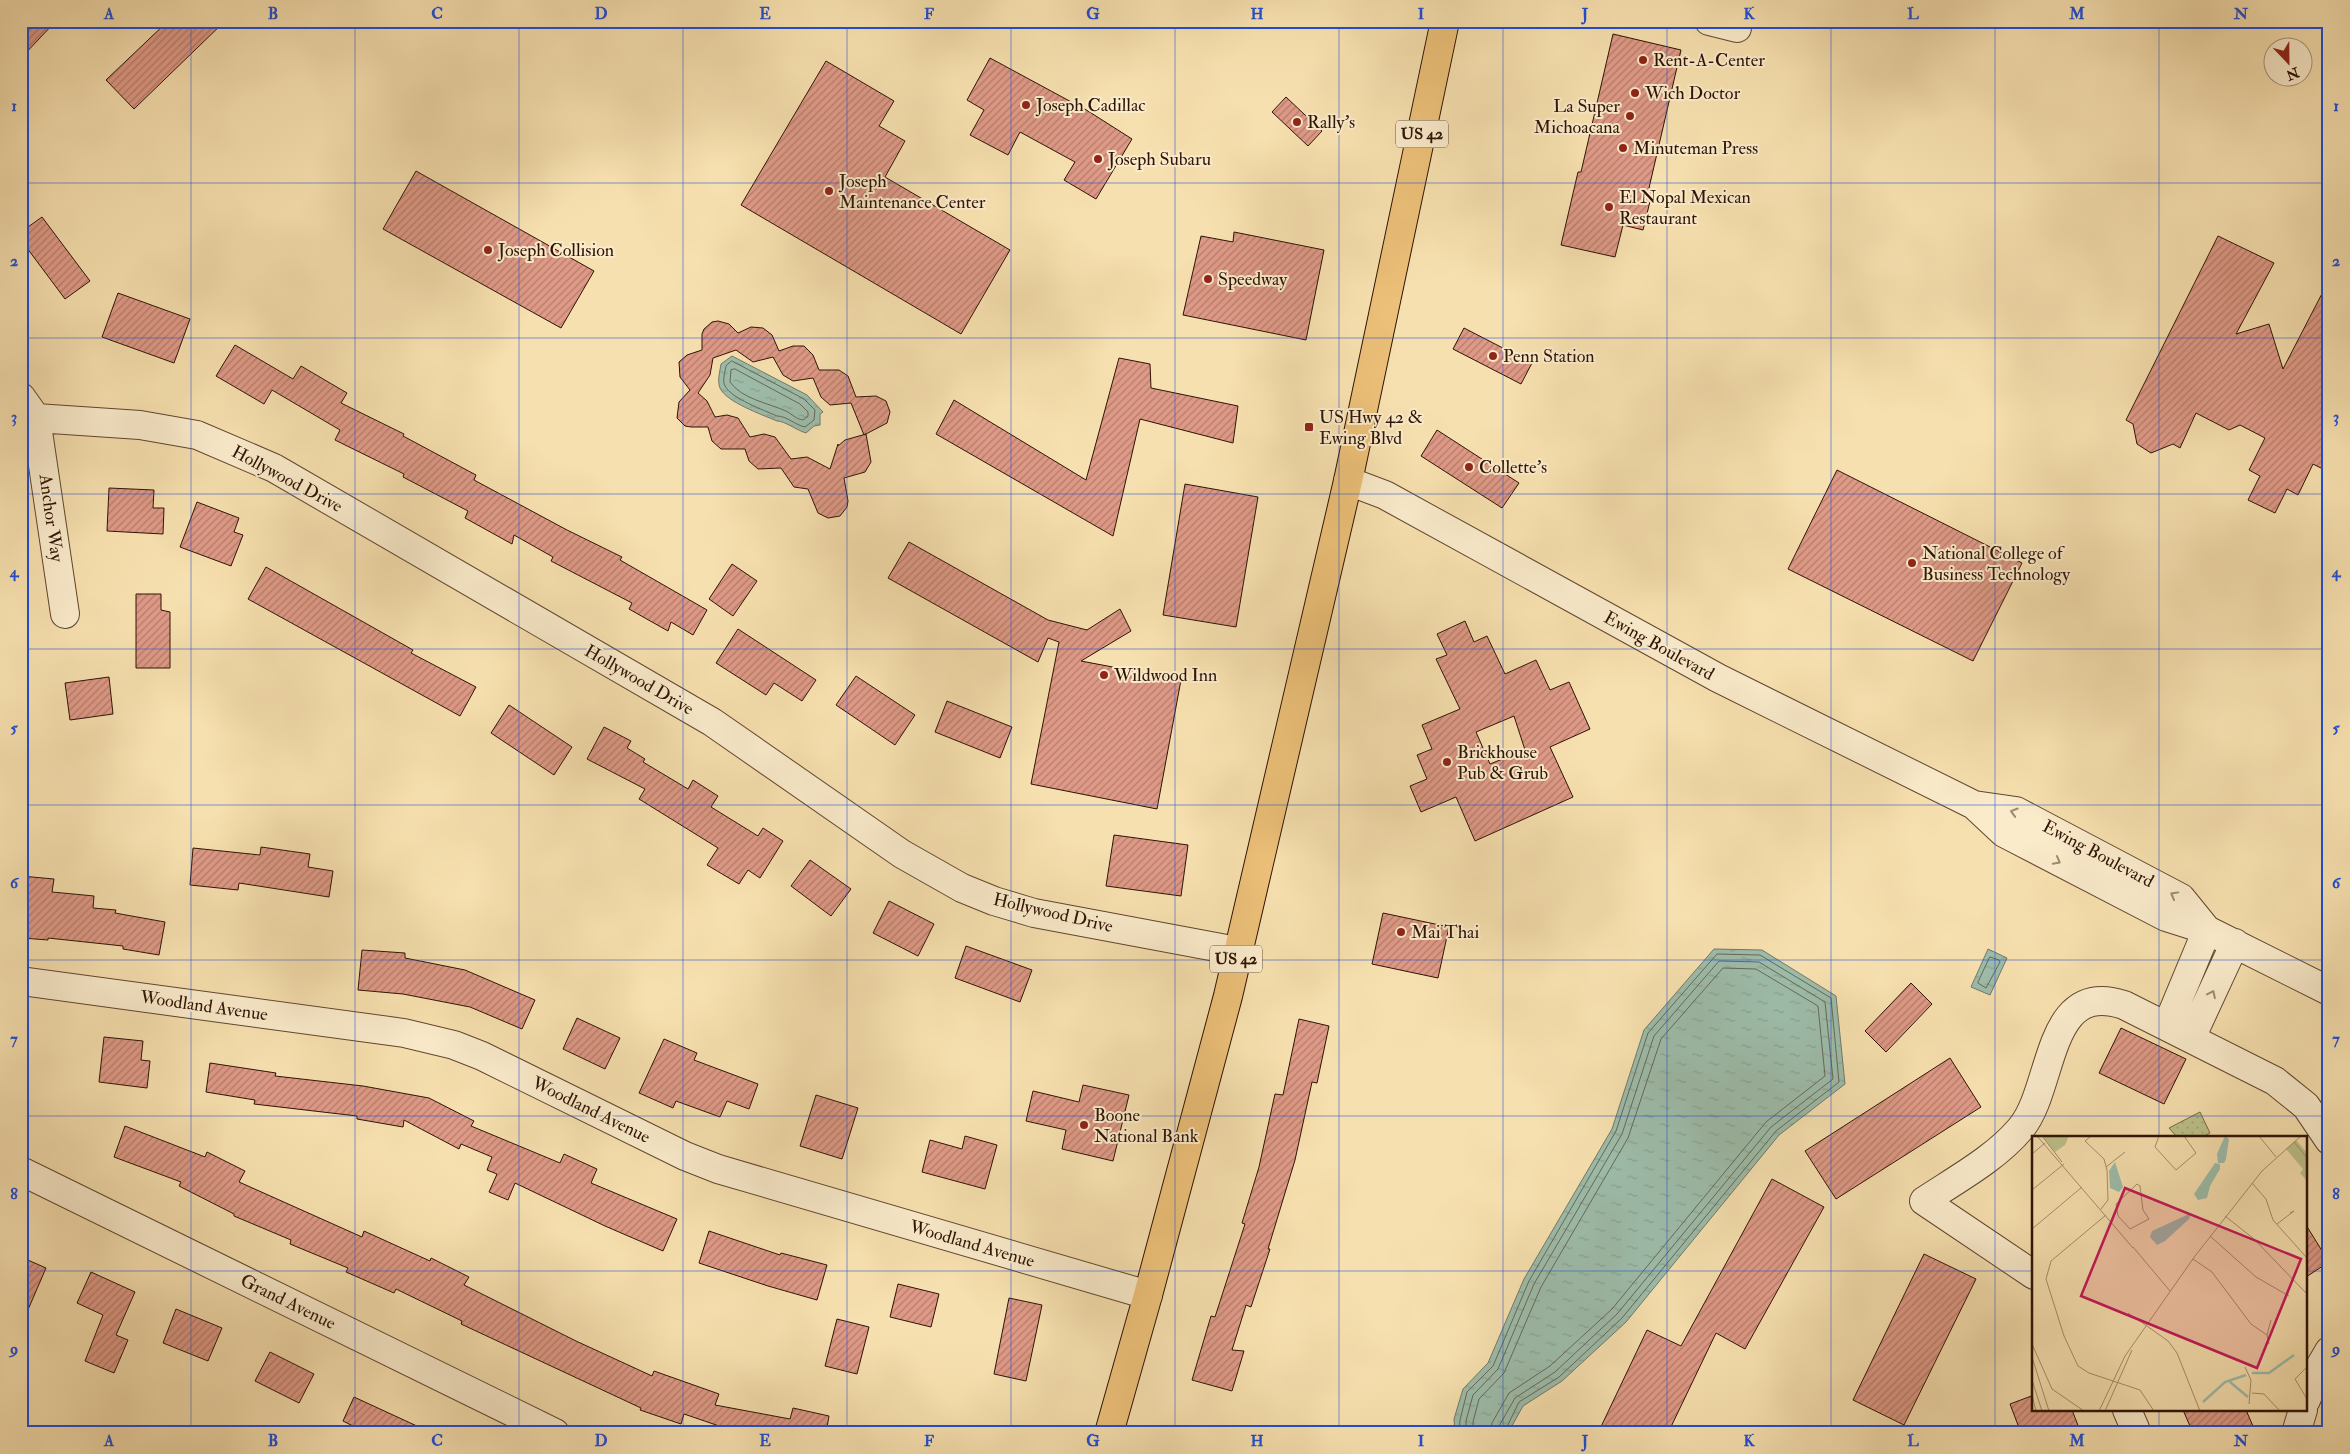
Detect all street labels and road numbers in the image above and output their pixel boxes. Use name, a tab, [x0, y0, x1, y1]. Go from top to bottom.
road number: US 42	[1396, 120, 1448, 148]
street label: Hollywood Drive	[228, 440, 347, 518]
street label: Anchor Way	[33, 472, 69, 564]
street label: Ewing Boulevard	[1600, 606, 1718, 686]
street label: Hollywood Drive	[580, 639, 698, 721]
street label: Ewing Boulevard	[2038, 815, 2158, 893]
street label: Hollywood Drive	[991, 888, 1116, 938]
road number: US 42	[1210, 946, 1262, 972]
street label: Woodland Avenue	[138, 986, 270, 1026]
street label: Woodland Avenue	[527, 1071, 654, 1149]
street label: Woodland Avenue	[906, 1215, 1038, 1273]
street label: Grand Avenue	[237, 1269, 340, 1335]

